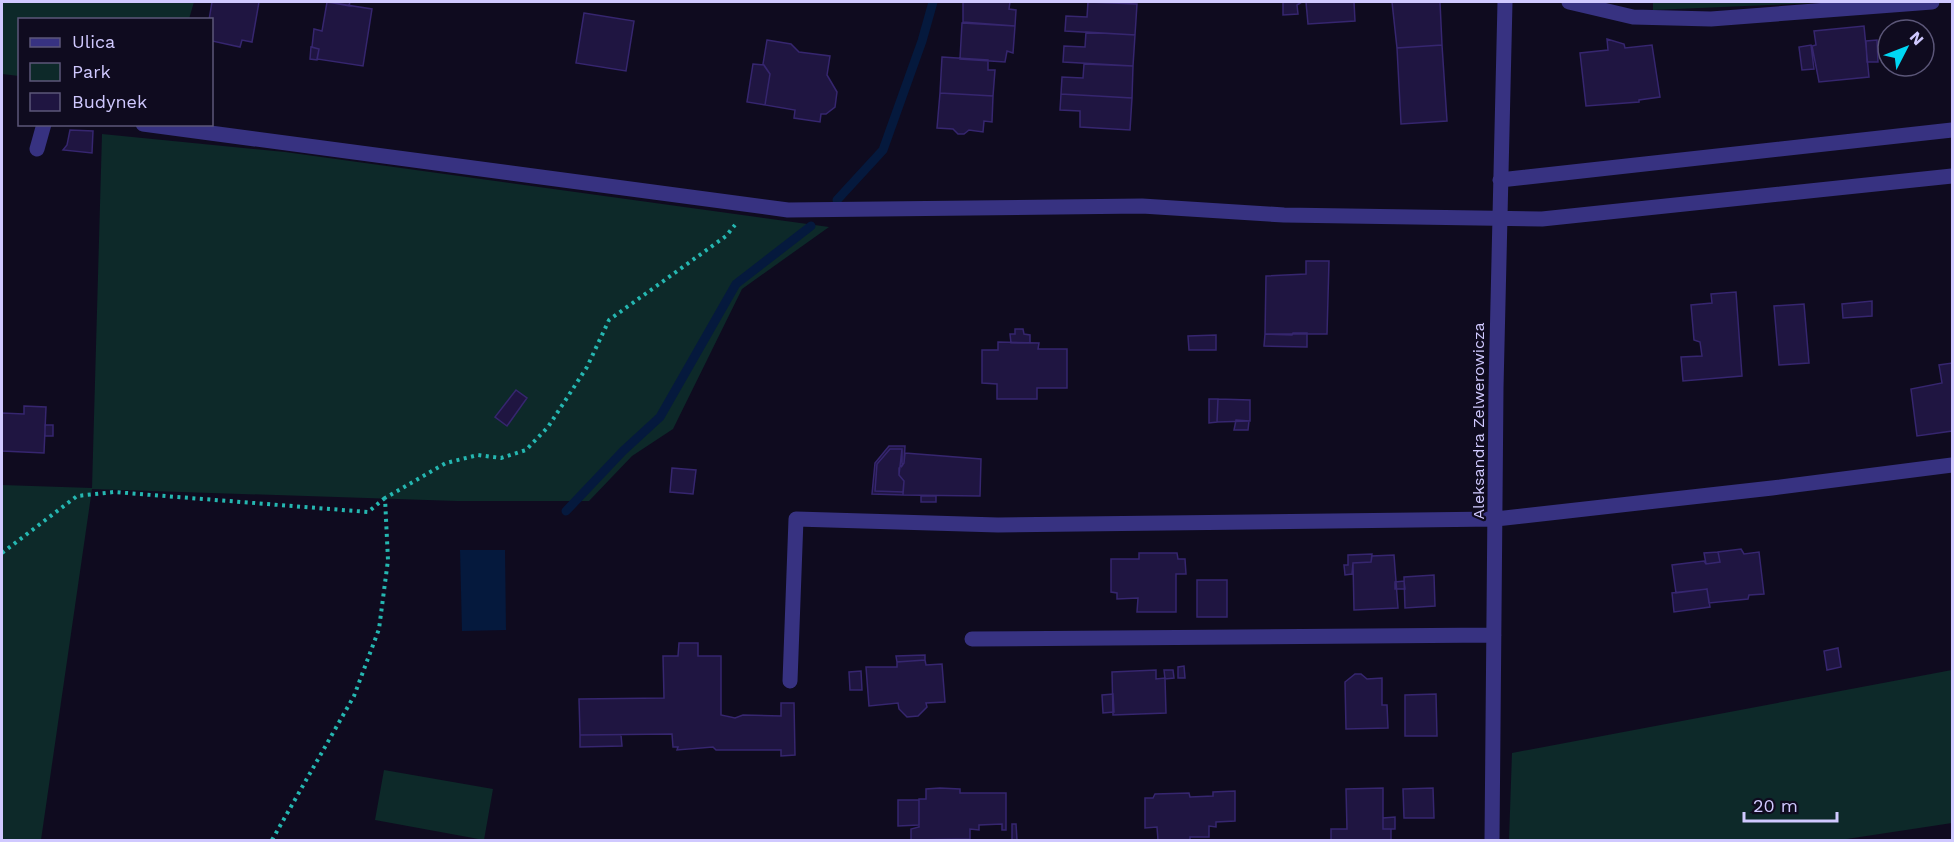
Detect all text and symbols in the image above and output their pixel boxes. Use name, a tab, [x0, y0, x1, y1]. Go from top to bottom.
legend	[18, 18, 213, 126]
north arrow	[1876, 18, 1936, 78]
text: N	[1906, 28, 1928, 49]
text: Ulica	[72, 31, 115, 52]
text: Park	[72, 61, 111, 82]
text: Budynek	[72, 91, 147, 112]
street label: Aleksandra Zelwerowicza	[1469, 322, 1488, 520]
scale bar	[1744, 785, 1837, 823]
text: 20 m	[1753, 795, 1798, 816]

